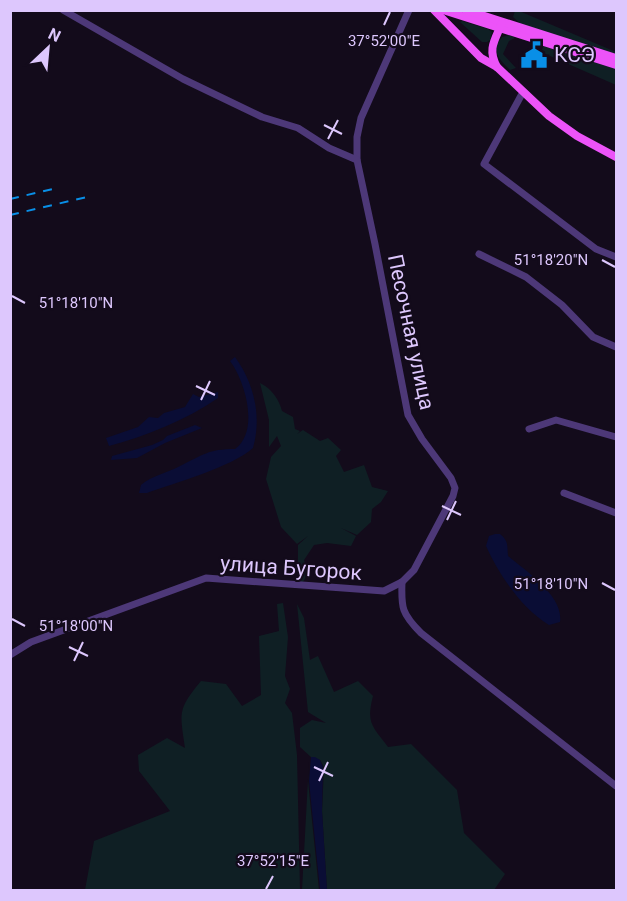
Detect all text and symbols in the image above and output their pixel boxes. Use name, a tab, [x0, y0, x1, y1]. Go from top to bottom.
north arrow	[18, 18, 78, 78]
text: N	[45, 24, 64, 46]
text: 37°52'00"E	[348, 32, 421, 50]
public building icon: КСЭ	[519, 40, 549, 70]
place label: КСЭ	[554, 43, 595, 67]
text: 51°18'20"N	[514, 251, 588, 269]
street label: Песочная улица	[383, 252, 439, 412]
text: 51°18'10"N	[39, 294, 113, 312]
street label: улица Бугорок	[219, 551, 363, 585]
text: 51°18'10"N	[514, 575, 588, 593]
text: 51°18'00"N	[39, 617, 113, 635]
text: 37°52'15"E	[237, 852, 310, 870]

